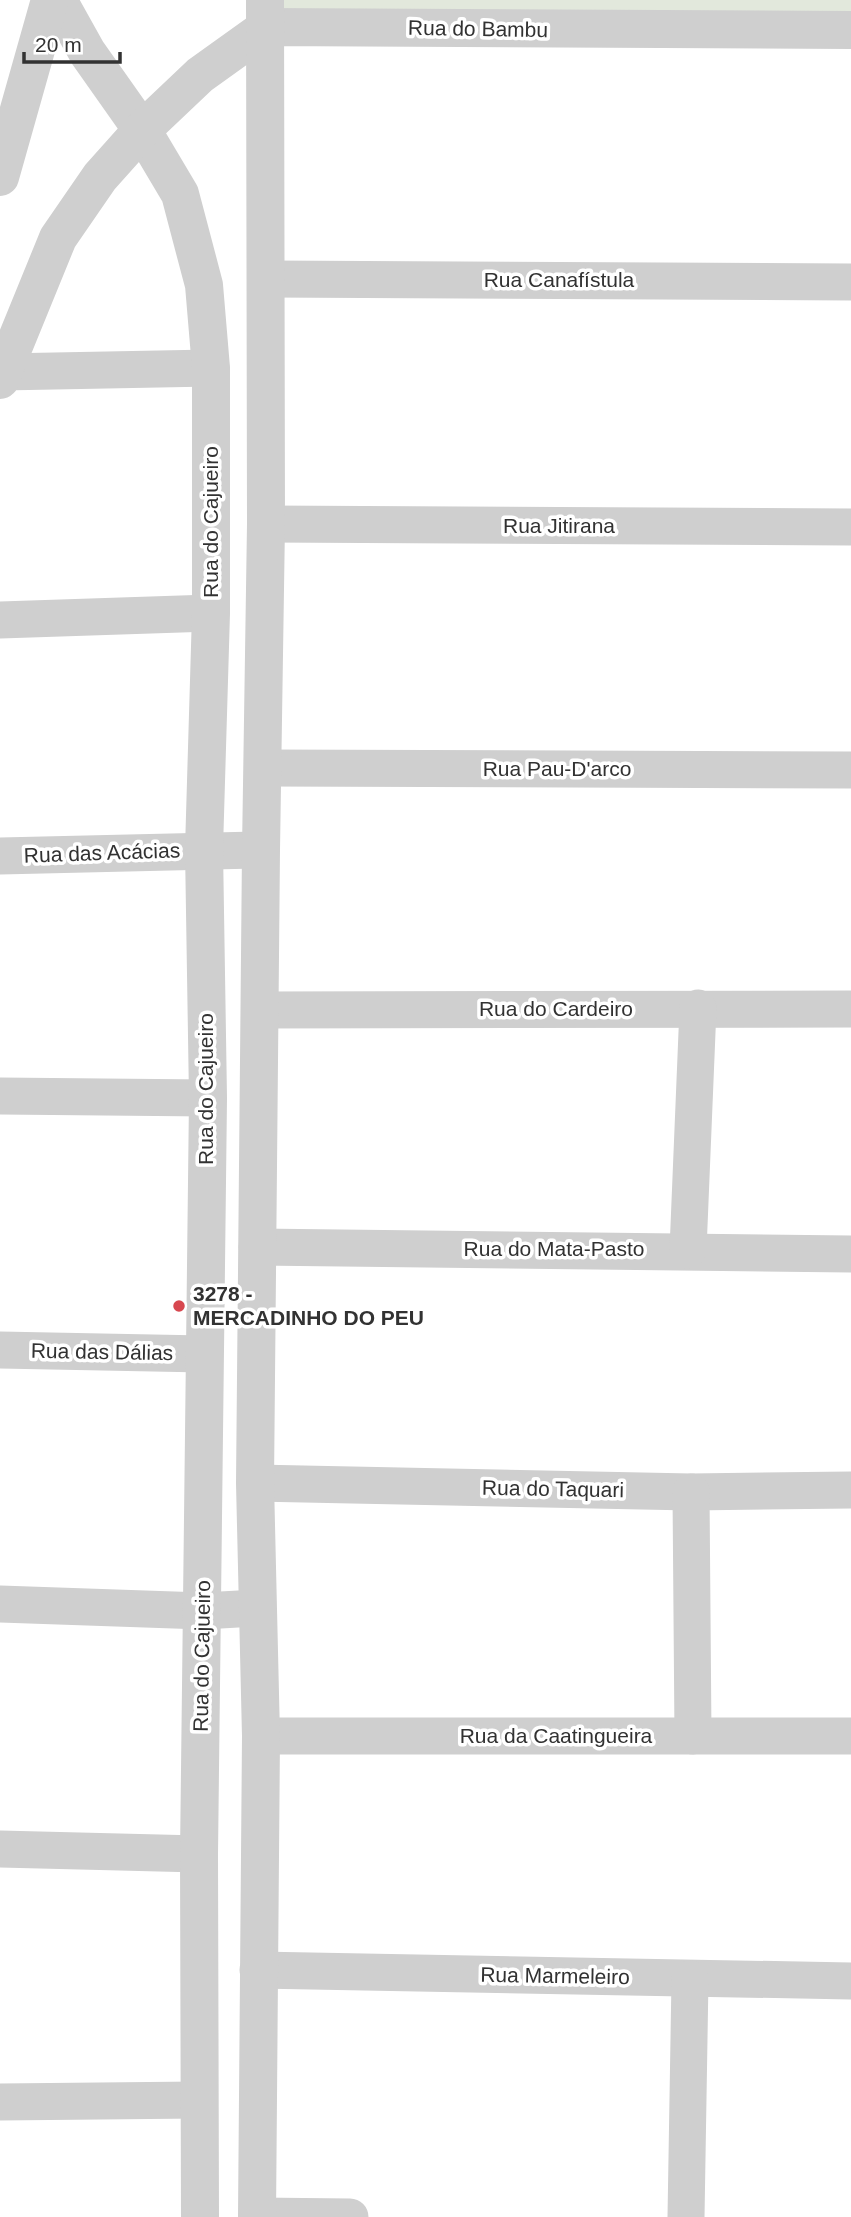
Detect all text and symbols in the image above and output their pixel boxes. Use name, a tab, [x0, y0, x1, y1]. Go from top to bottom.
street label: Rua do Bambu	[408, 16, 548, 41]
scale bar	[24, 21, 121, 65]
text: 20 m	[35, 33, 82, 56]
street label: Rua Canafístula	[484, 268, 635, 291]
street label: Rua do Cajueiro	[199, 446, 222, 598]
street label: Rua Jitirana	[503, 514, 615, 537]
street label: Rua Pau-D'arco	[483, 757, 631, 780]
street label: Rua das Acácias	[23, 838, 181, 867]
street label: Rua do Cardeiro	[479, 997, 633, 1020]
street label: Rua do Cajueiro	[194, 1013, 217, 1165]
street label: Rua do Mata-Pasto	[464, 1237, 644, 1260]
place label: 3278 - MERCADINHO DO PEU	[193, 1282, 424, 1329]
marker: 3278 - MERCADINHO DO PEU	[171, 1298, 187, 1314]
street label: Rua das Dálias	[31, 1339, 173, 1364]
street label: Rua do Taquari	[482, 1476, 624, 1501]
street label: Rua do Cajueiro	[189, 1580, 214, 1732]
street label: Rua da Caatingueira	[460, 1724, 653, 1747]
street label: Rua Marmeleiro	[480, 1963, 630, 1988]

